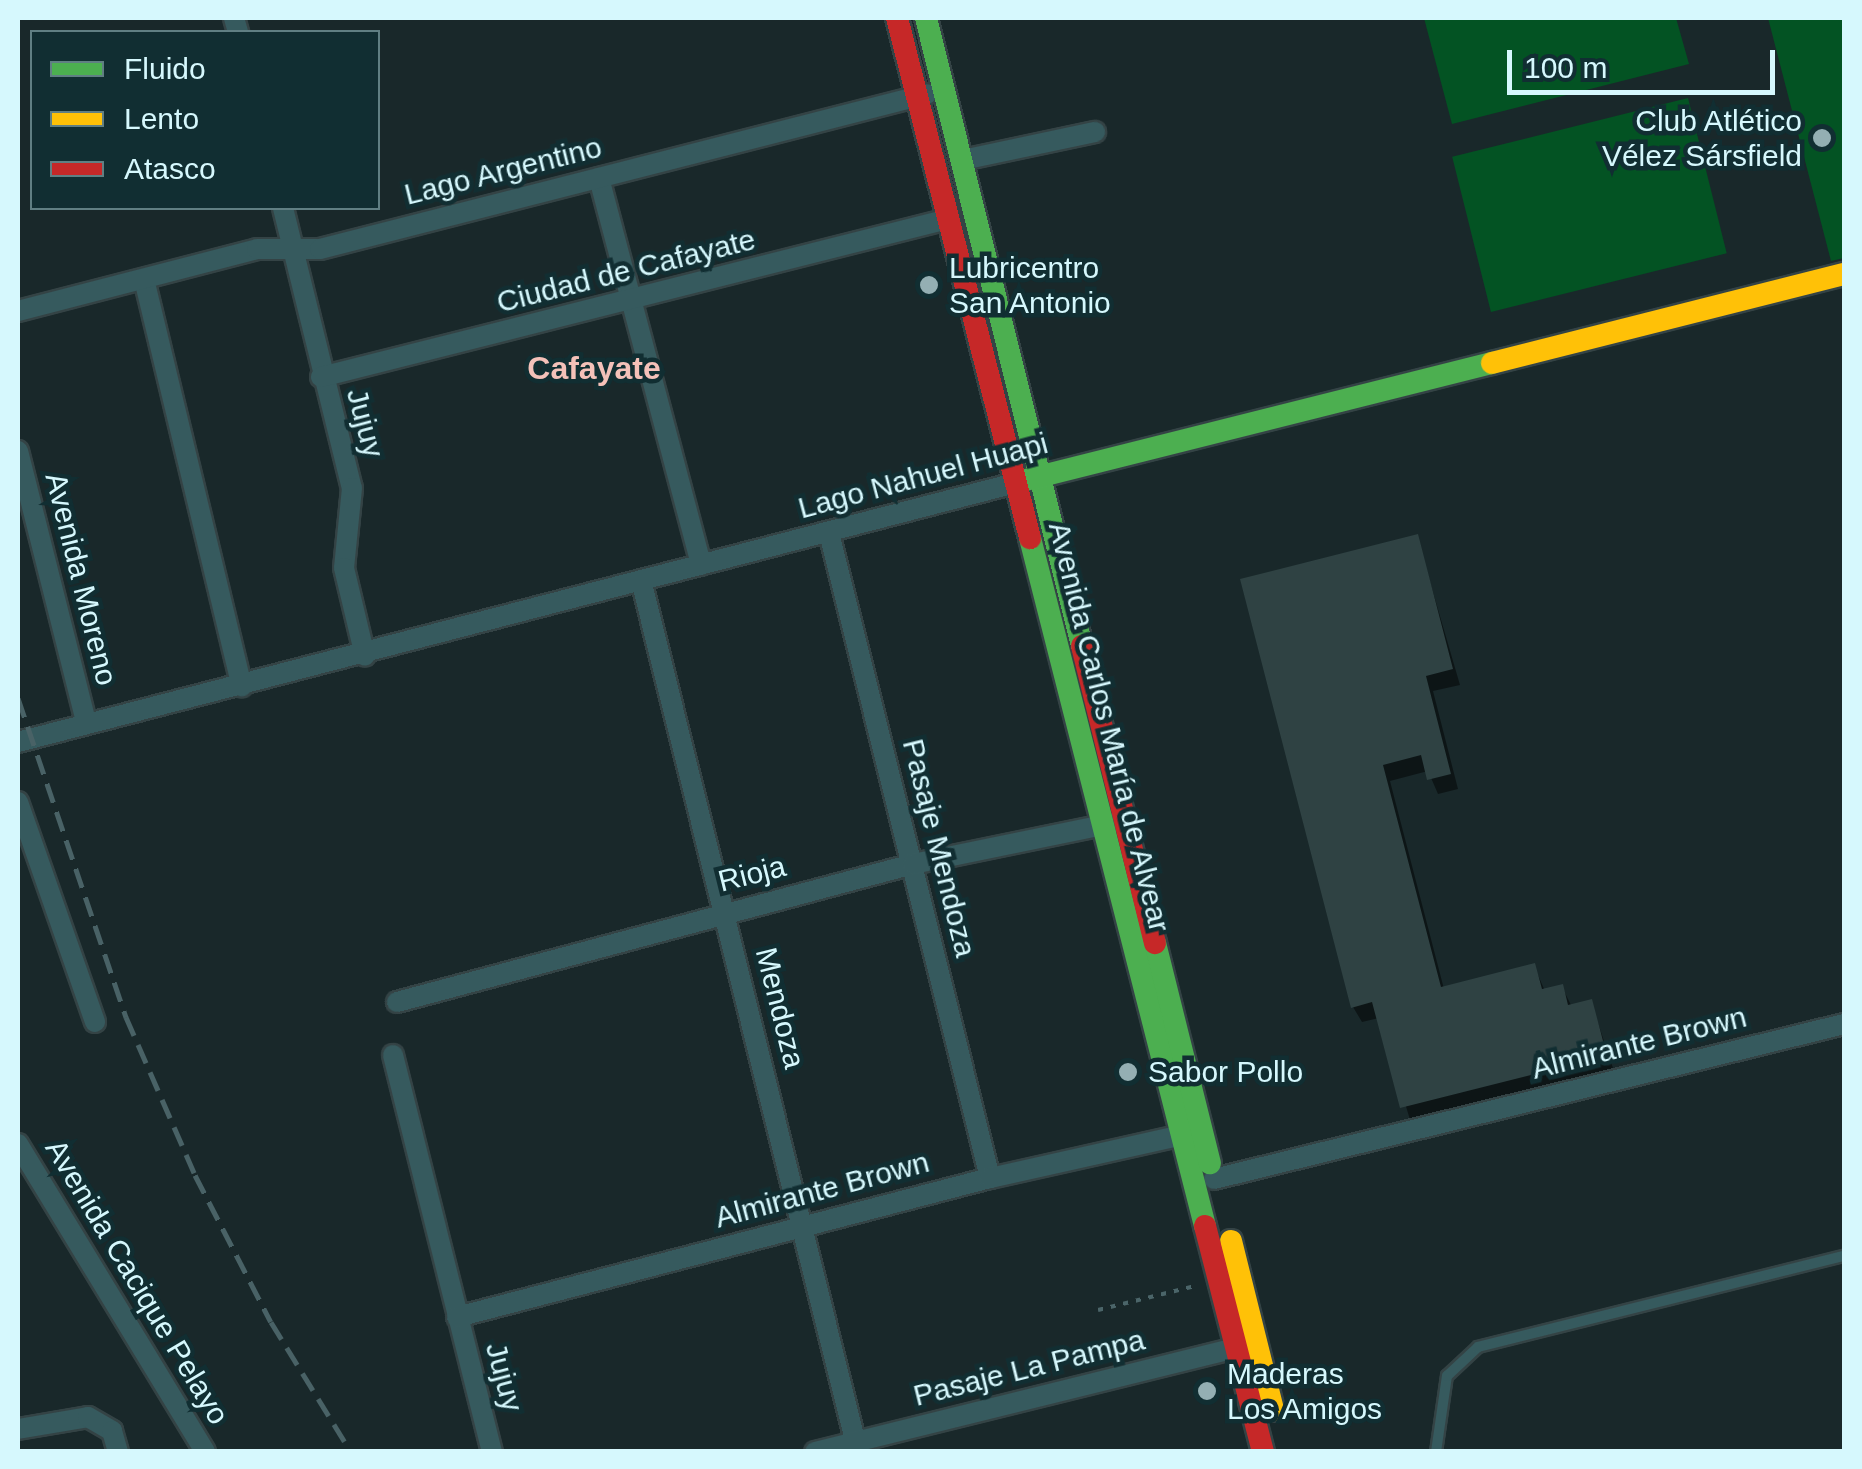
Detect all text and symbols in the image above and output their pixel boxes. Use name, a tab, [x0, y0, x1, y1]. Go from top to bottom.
legend	[30, 30, 380, 210]
scale bar	[1512, 30, 1780, 92]
text: 100 m	[1524, 51, 1607, 84]
text: Fluido	[124, 52, 206, 85]
text: Lento	[124, 102, 199, 135]
place label: Club Atlético Vélez Sársfield	[1602, 103, 1802, 174]
marker: Club Atlético Vélez Sársfield	[1811, 127, 1833, 149]
street label: Lago Argentino	[400, 129, 606, 213]
text: Atasco	[124, 152, 216, 185]
street label: Ciudad de Cafayate	[493, 221, 759, 321]
place label: Lubricentro San Antonio	[949, 250, 1112, 320]
marker: Lubricentro San Antonio	[918, 274, 940, 296]
district label: Cafayate	[527, 349, 661, 387]
street label: Jujuy	[339, 385, 391, 461]
street label: Lago Nahuel Huapi	[794, 425, 1052, 527]
street label: Avenida Moreno	[37, 469, 125, 689]
street label: Avenida Carlos María de Alvear	[1040, 517, 1178, 937]
street label: Pasaje Mendoza	[895, 735, 983, 961]
street label: Rioja	[714, 848, 790, 900]
street label: Mendoza	[748, 944, 812, 1072]
street label: Almirante Brown	[1528, 999, 1750, 1087]
place label: Sabor Pollo	[1148, 1054, 1303, 1090]
marker: Sabor Pollo	[1117, 1061, 1139, 1083]
street label: Avenida Cacique Pelayo	[38, 1133, 236, 1431]
street label: Almirante Brown	[711, 1144, 933, 1236]
street label: Pasaje La Pampa	[910, 1322, 1148, 1414]
street label: Jujuy	[478, 1339, 530, 1415]
place label: Maderas Los Amigos	[1227, 1356, 1384, 1426]
marker: Maderas Los Amigos	[1196, 1380, 1218, 1402]

